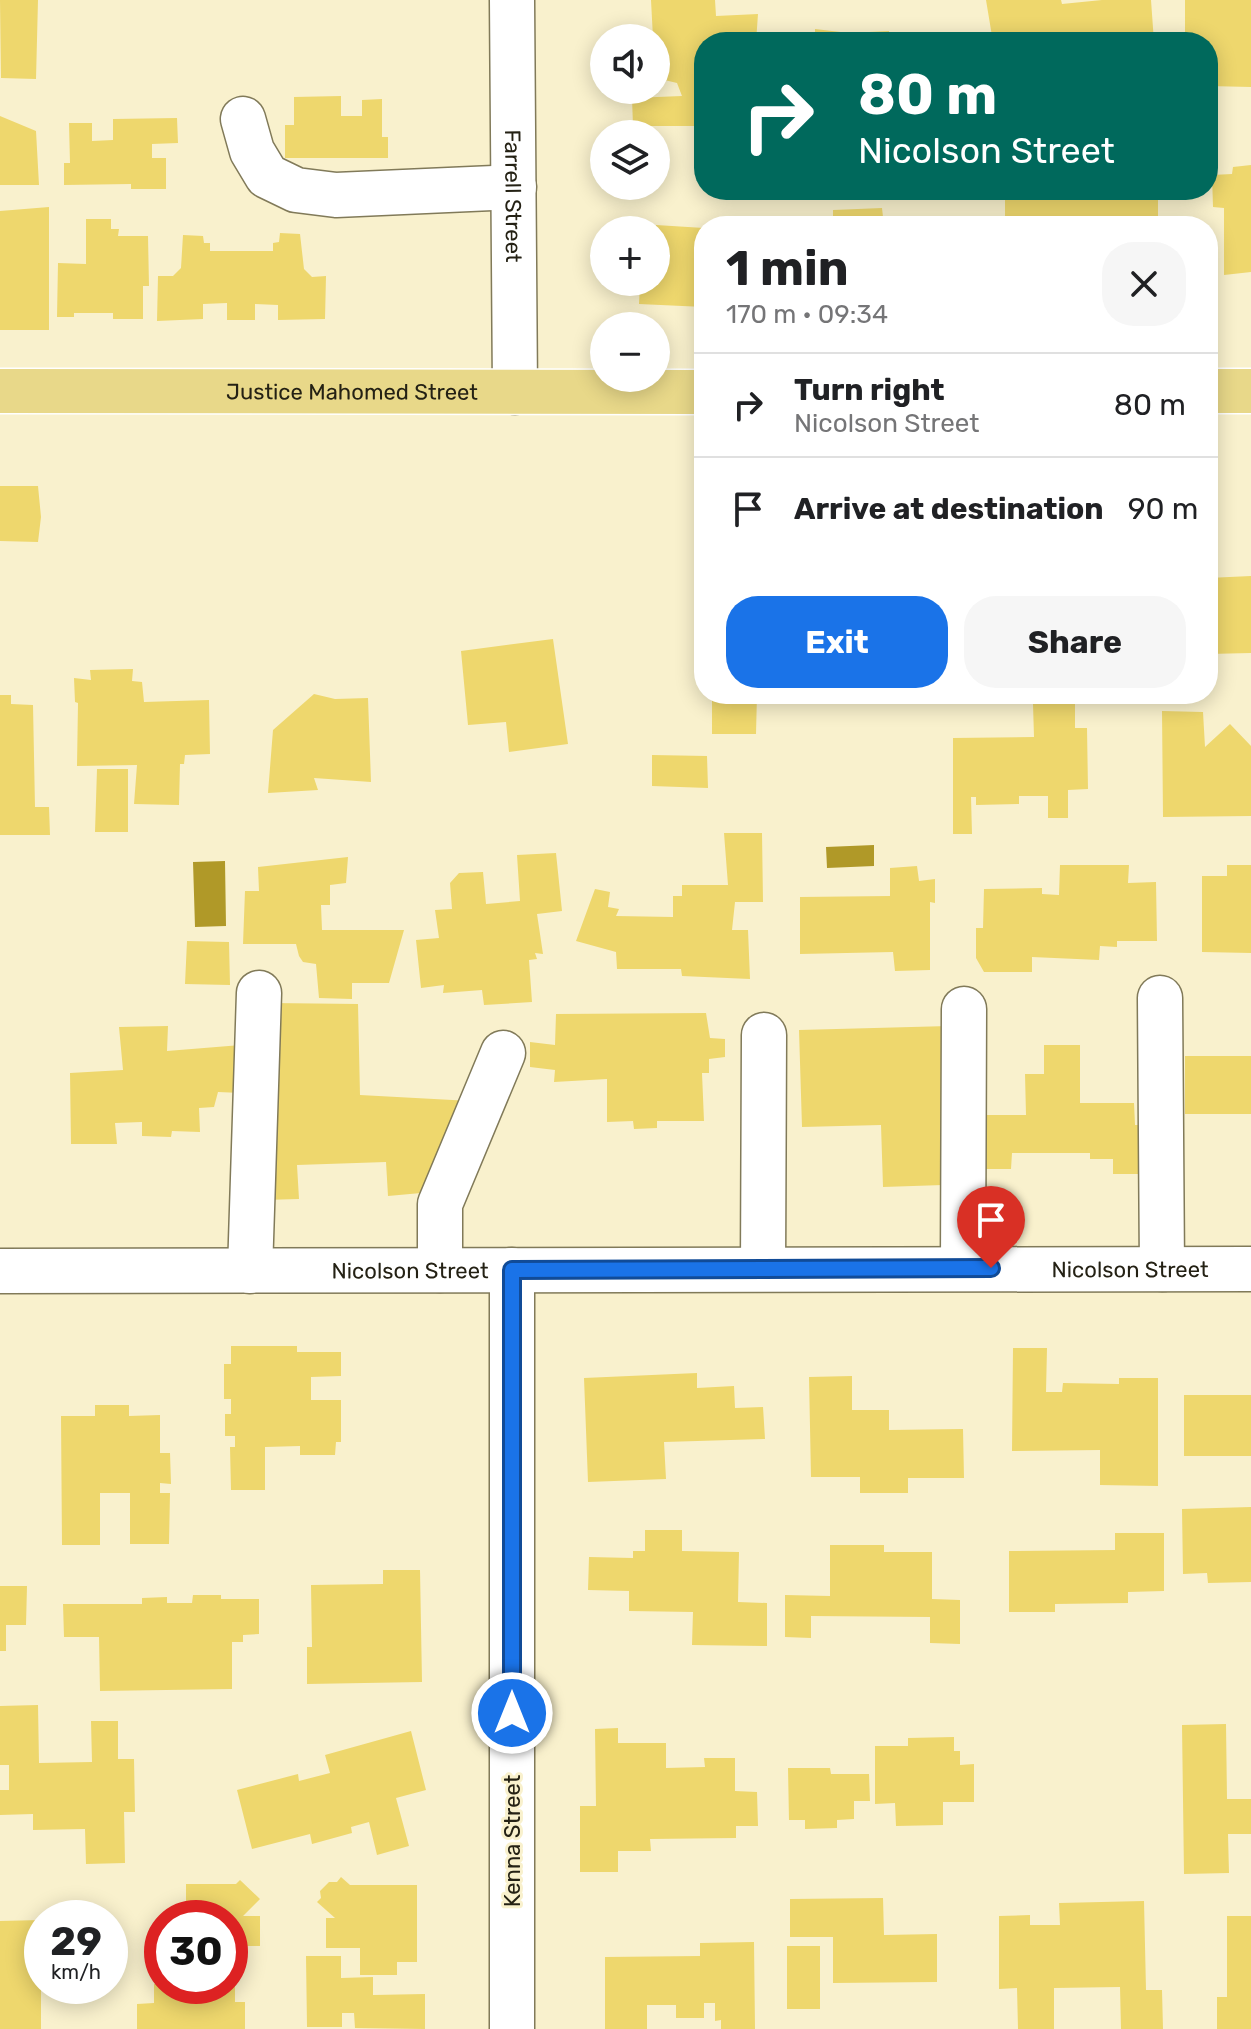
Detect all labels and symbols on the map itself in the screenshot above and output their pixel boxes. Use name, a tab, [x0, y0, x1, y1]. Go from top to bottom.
street label: Farrell Street	[499, 129, 528, 263]
street label: Justice Mahomed Street	[226, 378, 478, 405]
pin	[957, 1186, 1025, 1268]
street label: Nicolson Street	[1051, 1256, 1209, 1283]
street label: Nicolson Street	[331, 1257, 489, 1284]
position arrow	[470, 1671, 554, 1755]
street label: Kenna Street	[499, 1774, 526, 1907]
speed limit sign: 30	[144, 1900, 248, 2004]

